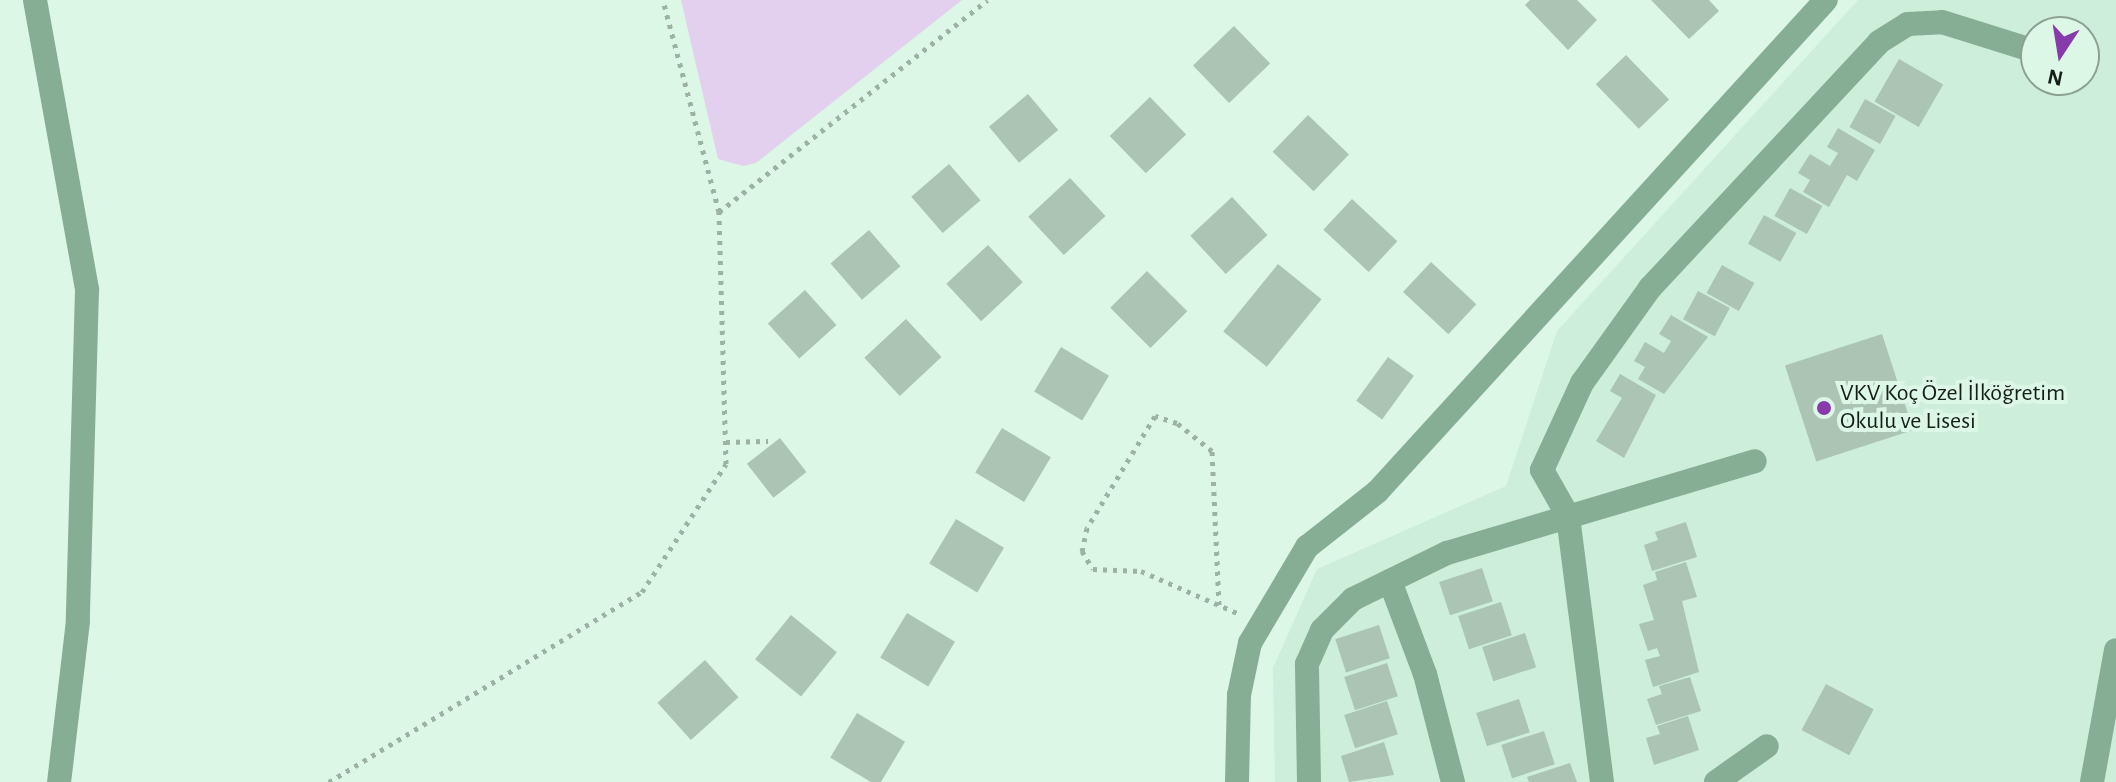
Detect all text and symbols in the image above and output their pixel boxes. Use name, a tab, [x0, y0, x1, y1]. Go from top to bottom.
north arrow	[2020, 16, 2100, 96]
text: N	[2046, 65, 2065, 90]
place label: VKV Koç Özel İlköğretim Okulu ve Lisesi	[1840, 380, 2065, 436]
marker: VKV Koç Özel İlköğretim Okulu ve Lisesi	[1815, 399, 1833, 417]

